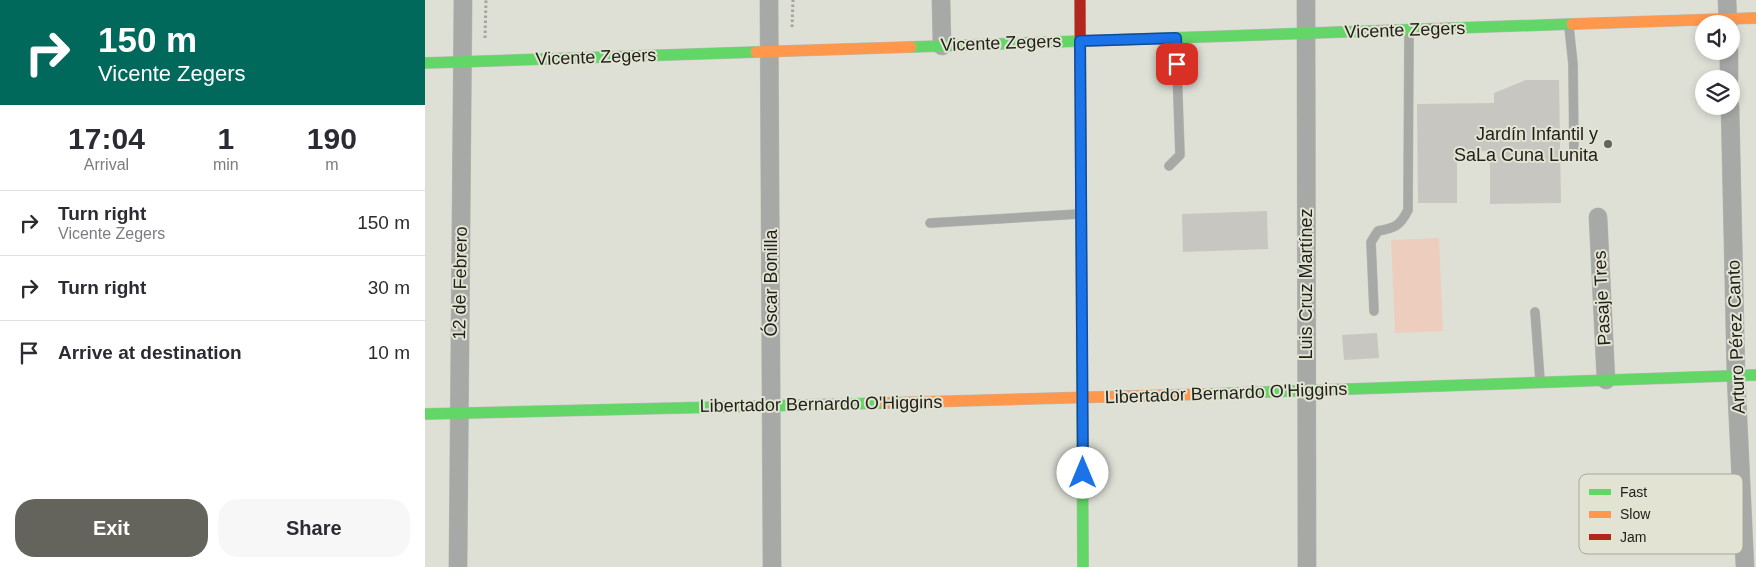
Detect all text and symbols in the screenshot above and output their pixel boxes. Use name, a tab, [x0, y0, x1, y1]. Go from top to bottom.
map controls	[1695, 15, 1740, 115]
button: sound	[1695, 15, 1740, 60]
street label: Vicente Zegers	[1344, 18, 1466, 42]
icon: right	[15, 20, 80, 85]
text: 150 m	[98, 20, 197, 59]
street label: Vicente Zegers	[940, 31, 1062, 55]
pin	[1156, 43, 1198, 85]
street label: Vicente Zegers	[535, 45, 657, 69]
icon: arrive	[1163, 50, 1191, 78]
text: Vicente Zegers	[98, 61, 246, 86]
button: layers	[1695, 70, 1740, 115]
text: 17:04	[68, 122, 145, 155]
text: 1	[217, 122, 234, 155]
text: 190	[307, 122, 357, 155]
place label: Jardín Infantil y SaLa Cuna Lunita	[1454, 124, 1599, 165]
marker: Jardín Infantil y SaLa Cuna Lunita	[1602, 138, 1614, 150]
text: Arrival	[84, 156, 129, 173]
text: min	[213, 156, 239, 173]
text: m	[325, 156, 338, 173]
text: Turn right	[58, 203, 146, 224]
street label: Luis Cruz Martínez	[1296, 208, 1316, 360]
icon: right	[15, 209, 43, 237]
text: 150 m	[357, 212, 410, 233]
text: Vicente Zegers	[58, 225, 165, 242]
street label: 12 de Febrero	[449, 226, 471, 340]
street label: Óscar Bonilla	[760, 228, 781, 337]
street label: Pasaje Tres	[1590, 250, 1614, 346]
street label: Arturo Pérez Canto	[1723, 260, 1749, 414]
icon: right	[15, 274, 43, 302]
text: Turn right	[58, 277, 146, 298]
text: 30 m	[368, 277, 410, 298]
icon: arrive	[15, 339, 43, 367]
text: Arrive at destination	[58, 342, 242, 363]
text: 10 m	[368, 342, 410, 363]
street label: Libertador Bernardo O'Higgins	[1104, 379, 1348, 407]
street label: Libertador Bernardo O'Higgins	[700, 392, 942, 416]
position arrow	[1056, 446, 1108, 498]
legend	[1579, 474, 1743, 554]
text: Fast	[1620, 484, 1647, 500]
button: Exit	[15, 499, 208, 557]
button: Share	[218, 499, 410, 557]
text: Slow	[1620, 506, 1651, 522]
text: Jam	[1620, 529, 1646, 545]

